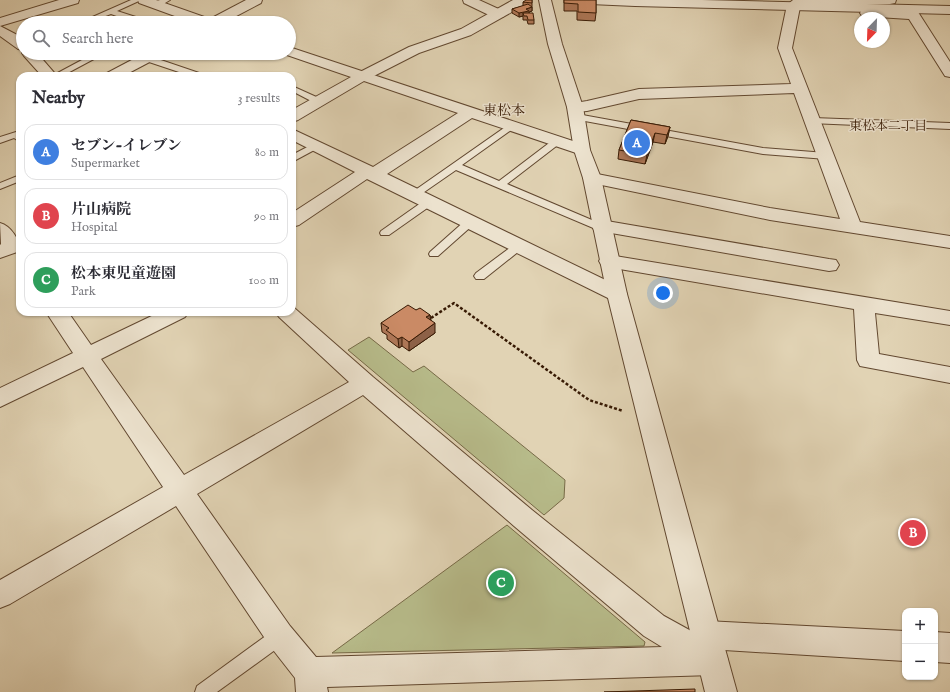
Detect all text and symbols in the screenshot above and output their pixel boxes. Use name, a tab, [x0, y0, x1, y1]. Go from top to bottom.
north arrow	[854, 12, 890, 48]
search box	[16, 16, 296, 60]
icon: search	[30, 27, 52, 49]
text: Search here	[62, 29, 133, 48]
text: Nearby	[32, 88, 85, 109]
text: 3 results	[238, 90, 280, 107]
district label: 東松本	[483, 102, 525, 120]
district label: 東松本二丁目	[849, 118, 927, 135]
pin: A	[624, 128, 650, 158]
text: セブン-イレブン	[71, 136, 182, 155]
text: A	[42, 144, 50, 161]
text: 80 m	[255, 144, 279, 161]
text: Supermarket	[71, 155, 140, 172]
text: 片山病院	[71, 200, 131, 219]
text: B	[42, 208, 50, 225]
text: 90 m	[254, 208, 279, 225]
text: Hospital	[71, 219, 118, 236]
text: 松本東児童遊園	[71, 264, 176, 283]
text: C	[41, 272, 51, 289]
text: 100 m	[249, 272, 279, 289]
text: Park	[71, 283, 96, 300]
your location	[653, 283, 673, 303]
pin: B	[900, 518, 926, 548]
pin: C	[488, 568, 514, 598]
map controls	[902, 608, 938, 680]
button: +	[902, 608, 938, 644]
button: −	[902, 644, 938, 680]

